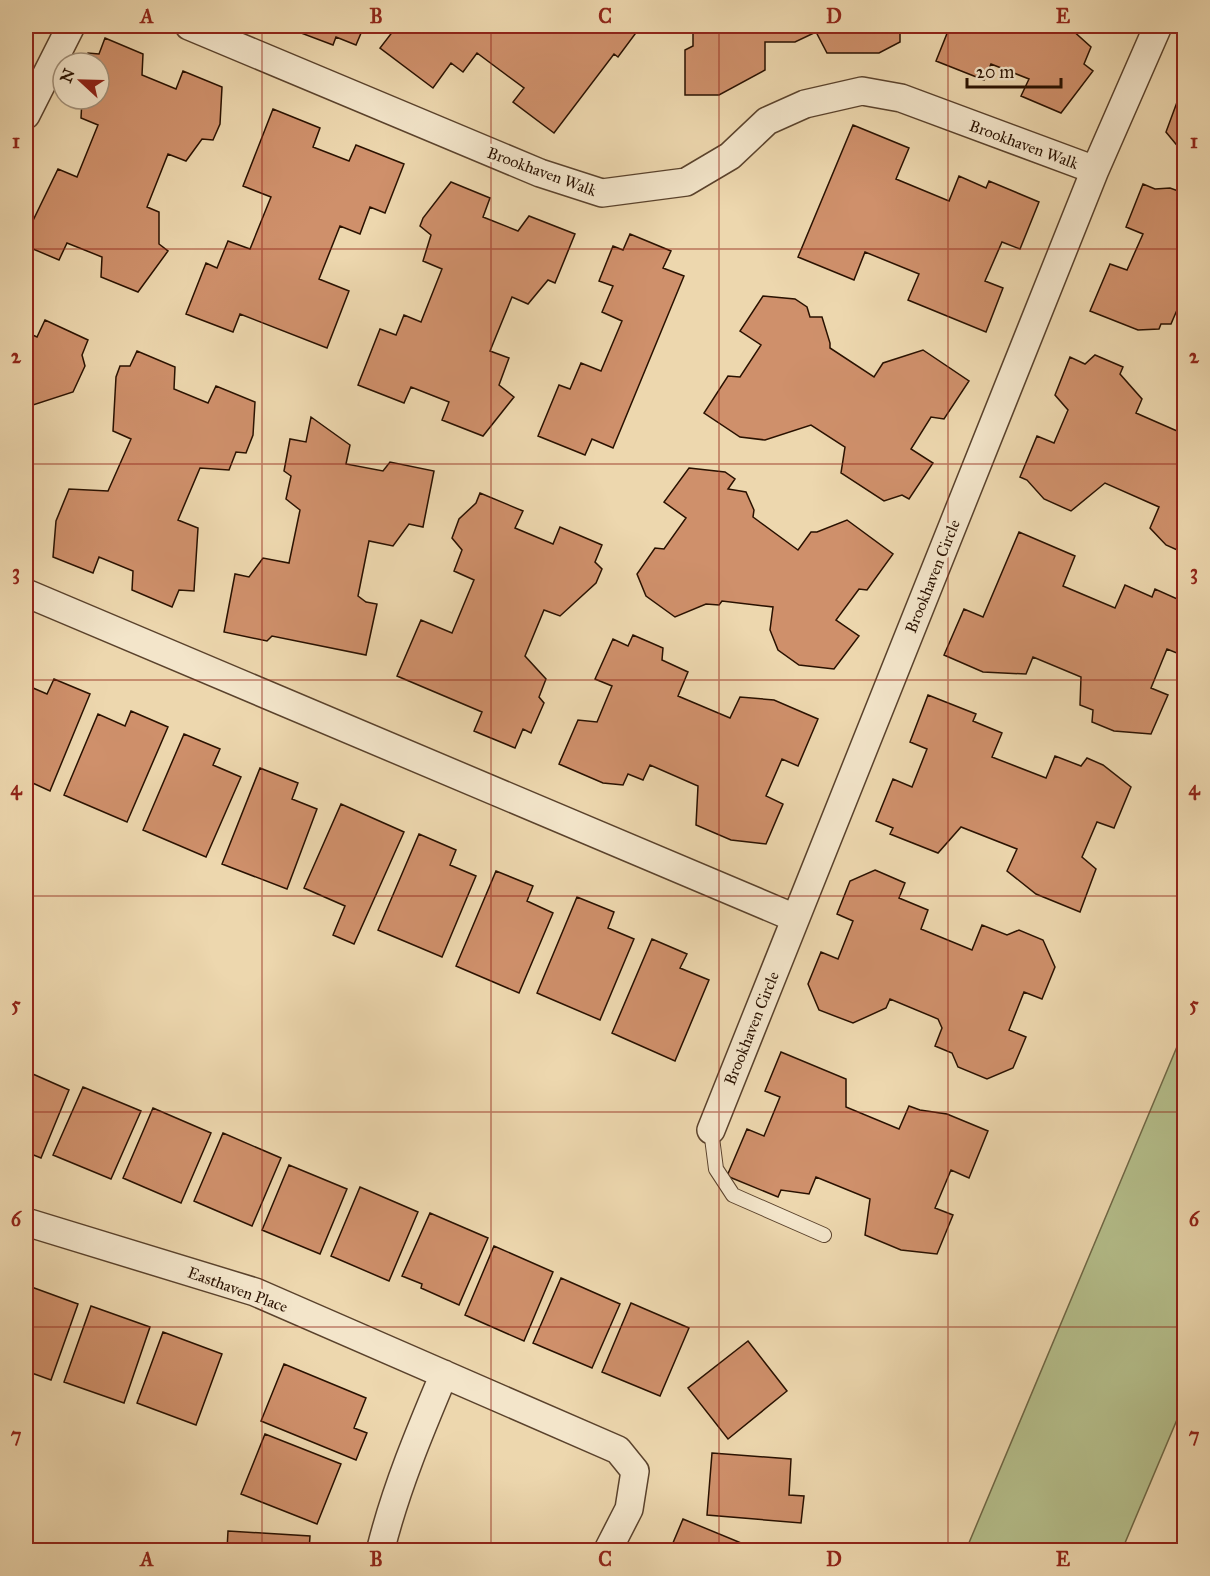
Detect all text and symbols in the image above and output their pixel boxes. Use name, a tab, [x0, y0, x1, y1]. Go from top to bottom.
text: A	[138, 4, 154, 28]
text: B	[369, 4, 383, 28]
text: C	[598, 4, 612, 28]
text: D	[826, 4, 842, 28]
text: E	[1056, 4, 1071, 28]
north arrow	[51, 51, 111, 111]
scale bar	[967, 51, 1062, 89]
text: 20 m	[976, 61, 1014, 83]
text: N	[56, 65, 79, 85]
street label: Brookhaven Walk	[967, 116, 1082, 173]
text: 1	[12, 129, 20, 153]
text: 1	[1190, 129, 1198, 153]
street label: Brookhaven Walk	[485, 143, 600, 200]
text: 2	[11, 344, 22, 368]
text: 2	[1189, 344, 1200, 368]
street label: Brookhaven Circle	[901, 516, 964, 636]
text: 3	[12, 560, 20, 585]
text: 3	[1190, 560, 1198, 585]
text: 4	[10, 776, 22, 801]
text: 4	[1188, 776, 1200, 801]
street label: Brookhaven Circle	[720, 968, 783, 1088]
text: 5	[11, 992, 21, 1016]
text: 5	[1189, 992, 1199, 1016]
text: 6	[11, 1207, 23, 1231]
text: 6	[1189, 1207, 1201, 1231]
street label: Easthaven Place	[185, 1263, 291, 1316]
text: 7	[11, 1423, 22, 1447]
text: 7	[1189, 1423, 1200, 1447]
text: A	[138, 1547, 154, 1571]
text: B	[369, 1547, 383, 1571]
text: C	[598, 1547, 612, 1571]
text: D	[826, 1547, 842, 1571]
text: E	[1056, 1547, 1071, 1571]

